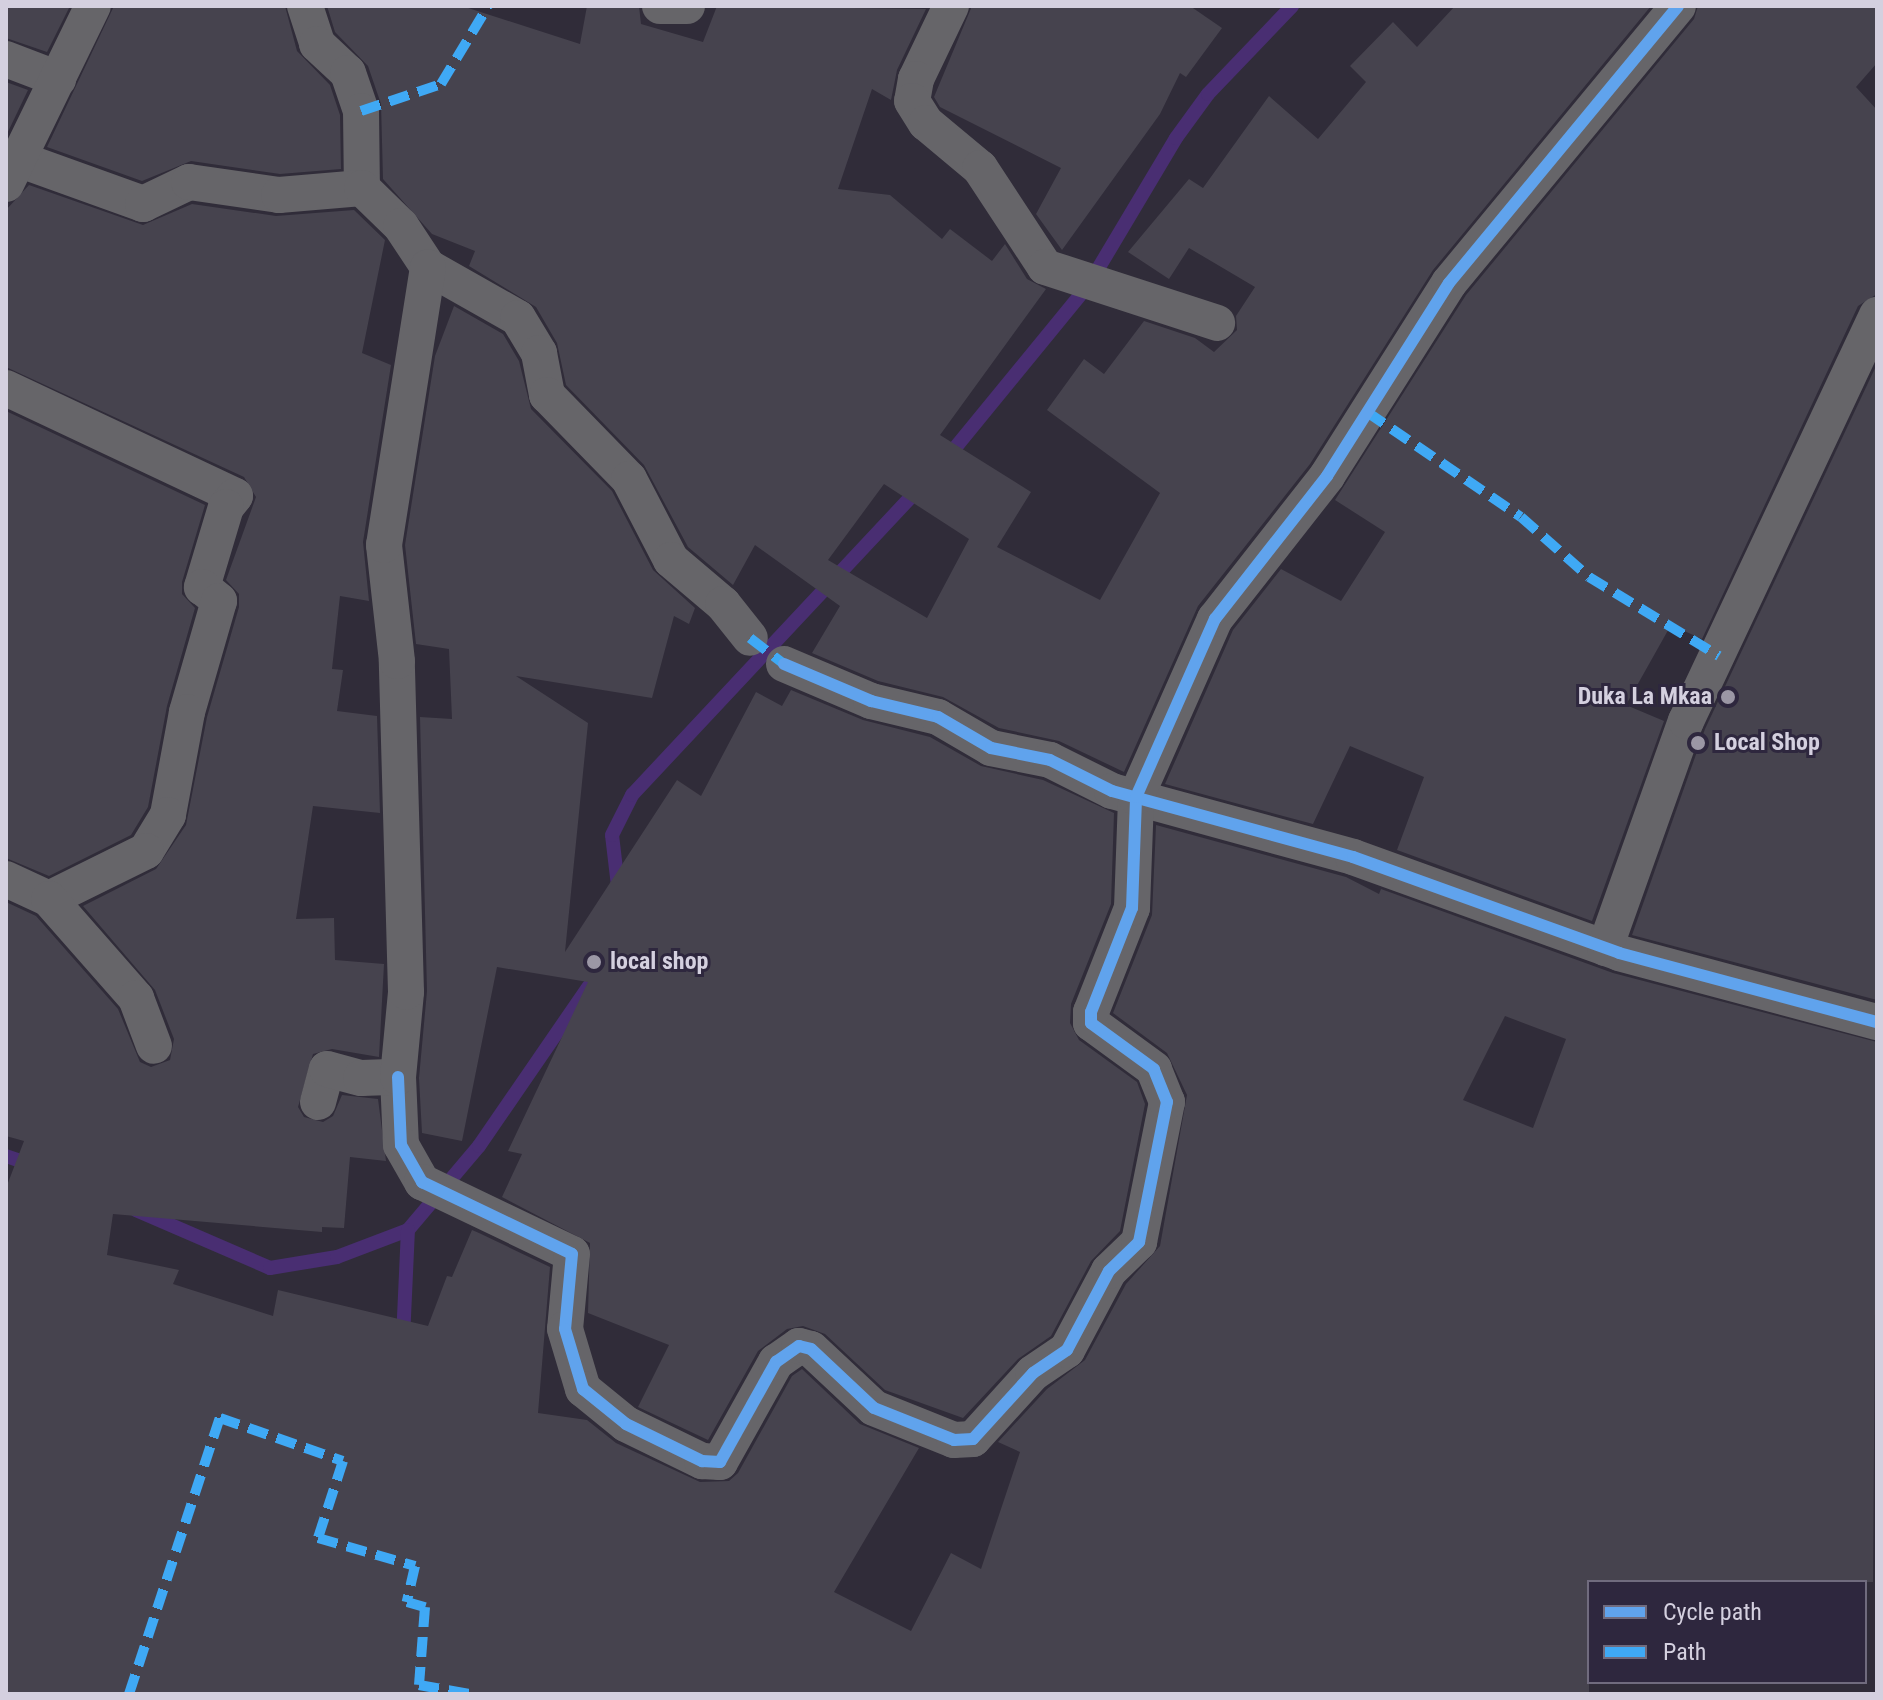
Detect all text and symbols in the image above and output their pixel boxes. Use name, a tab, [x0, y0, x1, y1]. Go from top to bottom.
place label: Duka La Mkaa	[1578, 683, 1712, 711]
marker: Duka La Mkaa	[1719, 688, 1737, 706]
place label: Local Shop	[1714, 729, 1820, 757]
marker: Local Shop	[1689, 734, 1707, 752]
place label: local shop	[610, 948, 708, 976]
marker: local shop	[585, 953, 603, 971]
legend	[1587, 1580, 1867, 1684]
text: Cycle path	[1663, 1598, 1762, 1626]
text: Path	[1663, 1638, 1706, 1666]

